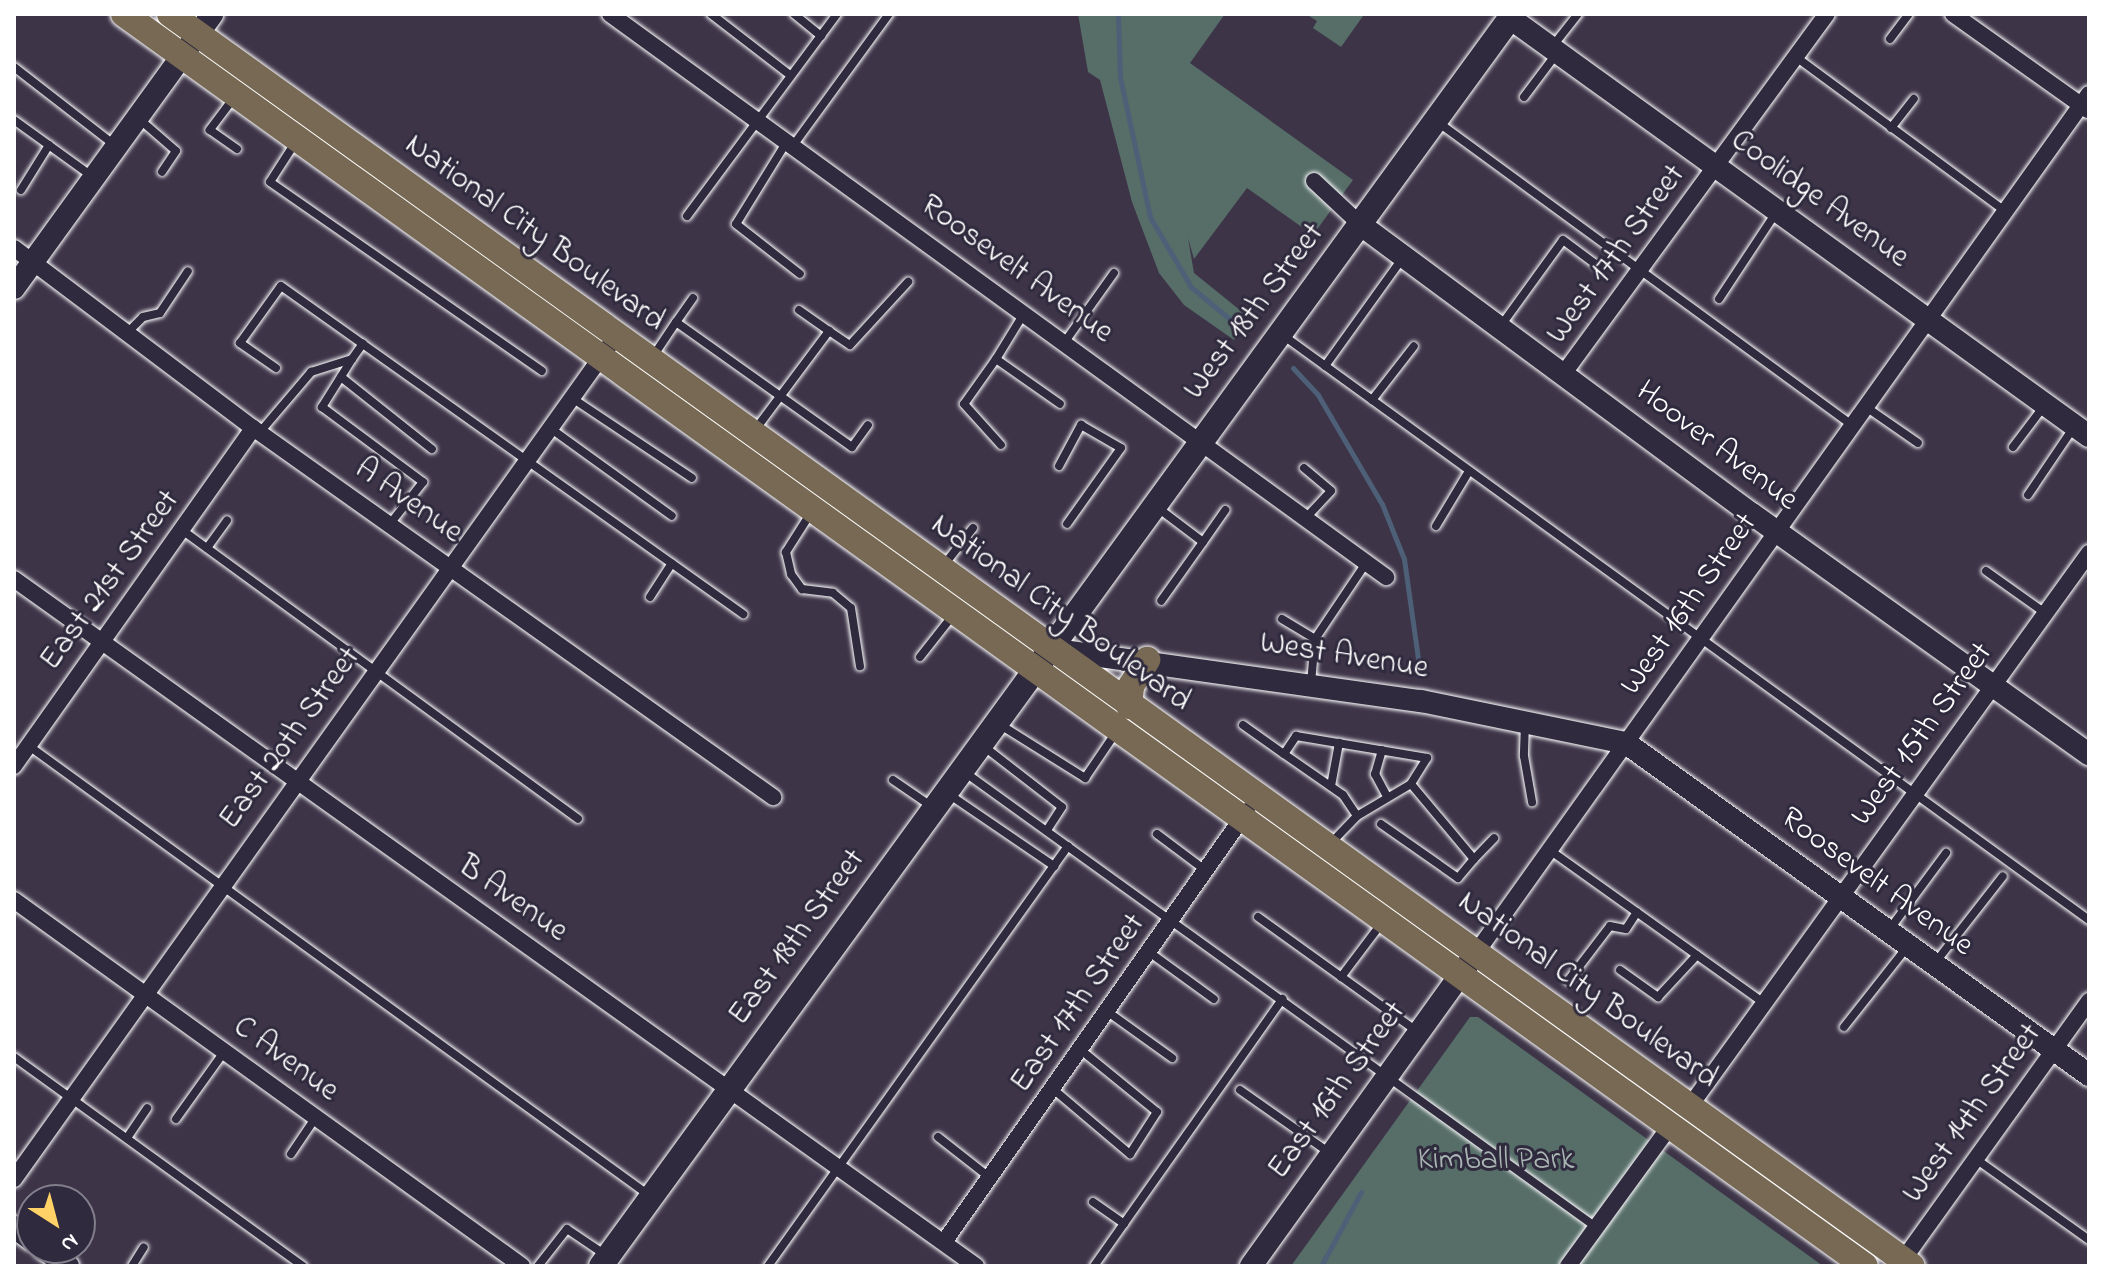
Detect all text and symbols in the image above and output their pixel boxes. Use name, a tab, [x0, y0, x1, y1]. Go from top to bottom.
street label: Coolidge Avenue	[1722, 122, 1916, 278]
street label: National City Boulevard	[397, 127, 671, 341]
street label: West 17th Street	[1539, 158, 1695, 352]
street label: Roosevelt Avenue	[912, 187, 1120, 353]
street label: West 18th Street	[1176, 216, 1334, 408]
street label: Hoover Avenue	[1627, 374, 1805, 520]
street label: A Avenue	[346, 451, 470, 553]
street label: East 21st Street	[33, 483, 189, 679]
street label: National City Boulevard	[923, 507, 1197, 721]
street label: West 16th Street	[1613, 507, 1767, 703]
street label: West Avenue	[1257, 625, 1431, 689]
street label: West 15th Street	[1844, 636, 2002, 834]
street label: East 20th Street	[212, 640, 370, 838]
street label: Roosevelt Avenue	[1772, 800, 1980, 966]
street label: East 18th Street	[721, 842, 875, 1034]
street label: B Avenue	[450, 848, 574, 952]
street label: National City Boulevard	[1450, 884, 1724, 1098]
street label: East 17th Street	[1003, 907, 1155, 1101]
street label: East 16th Street	[1261, 995, 1415, 1187]
street label: C Avenue	[225, 1009, 345, 1111]
street label: West 14th Street	[1895, 1017, 2051, 1211]
park label: Kimball Park	[1418, 1142, 1574, 1180]
north arrow	[16, 1184, 96, 1264]
text: N	[54, 1224, 84, 1259]

